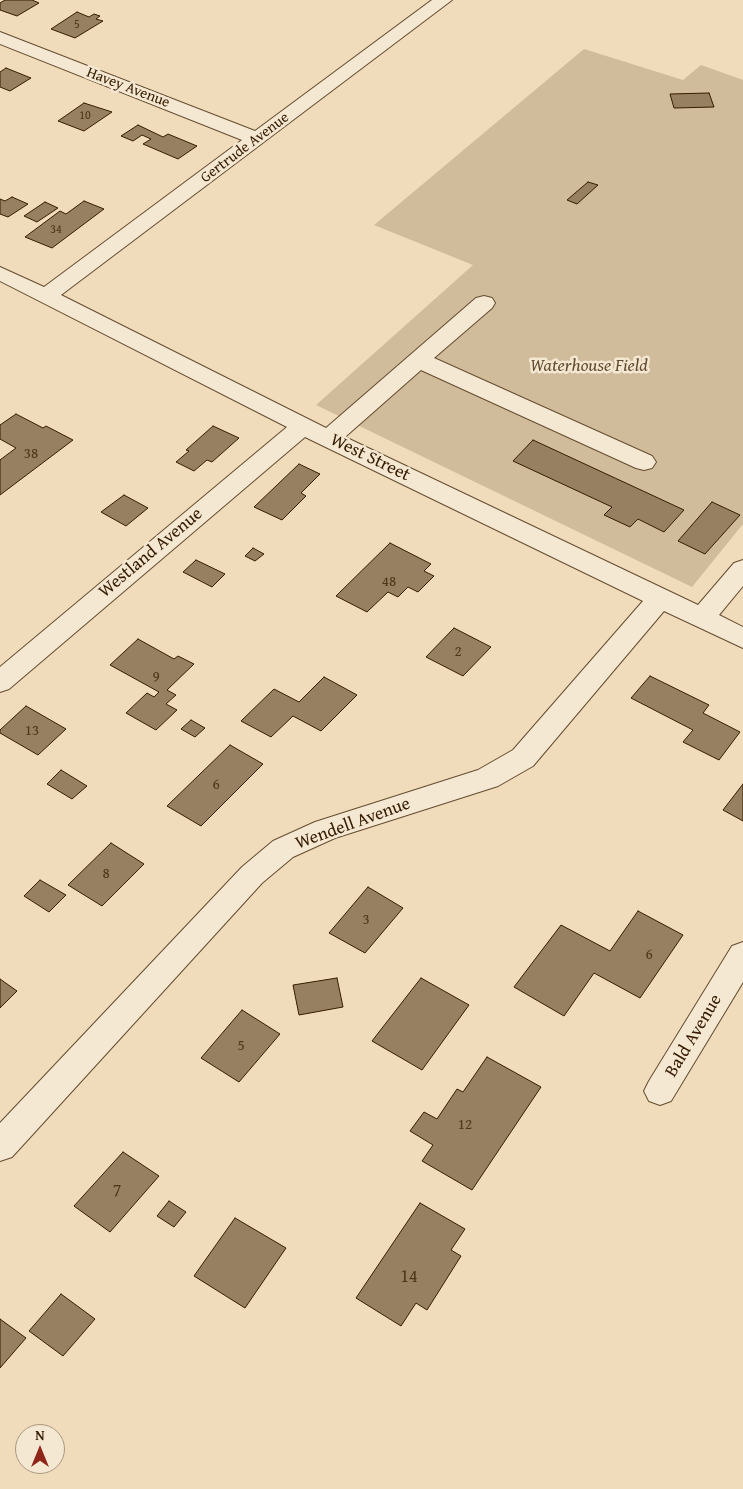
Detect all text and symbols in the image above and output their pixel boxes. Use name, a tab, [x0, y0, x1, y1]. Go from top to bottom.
house number: 5	[74, 18, 80, 32]
street label: Havey Avenue	[84, 64, 172, 112]
house number: 10	[79, 109, 91, 123]
street label: Gertrude Avenue	[197, 109, 293, 187]
house number: 34	[50, 223, 62, 237]
park label: Waterhouse Field	[530, 355, 648, 377]
street label: West Street	[327, 429, 413, 487]
house number: 38	[24, 445, 38, 463]
street label: Westland Avenue	[95, 503, 207, 603]
house number: 48	[382, 573, 396, 591]
house number: 2	[454, 643, 462, 661]
house number: 9	[152, 668, 160, 686]
house number: 13	[25, 722, 39, 740]
house number: 6	[212, 776, 220, 794]
street label: Wendell Avenue	[293, 793, 413, 855]
house number: 8	[102, 865, 110, 883]
house number: 3	[362, 911, 370, 929]
house number: 6	[645, 946, 653, 964]
street label: Bald Avenue	[661, 991, 727, 1081]
house number: 5	[237, 1037, 245, 1055]
house number: 12	[458, 1116, 472, 1134]
house number: 7	[113, 1180, 121, 1202]
house number: 14	[400, 1266, 418, 1288]
north arrow	[15, 1424, 65, 1474]
text: N	[35, 1425, 45, 1445]

